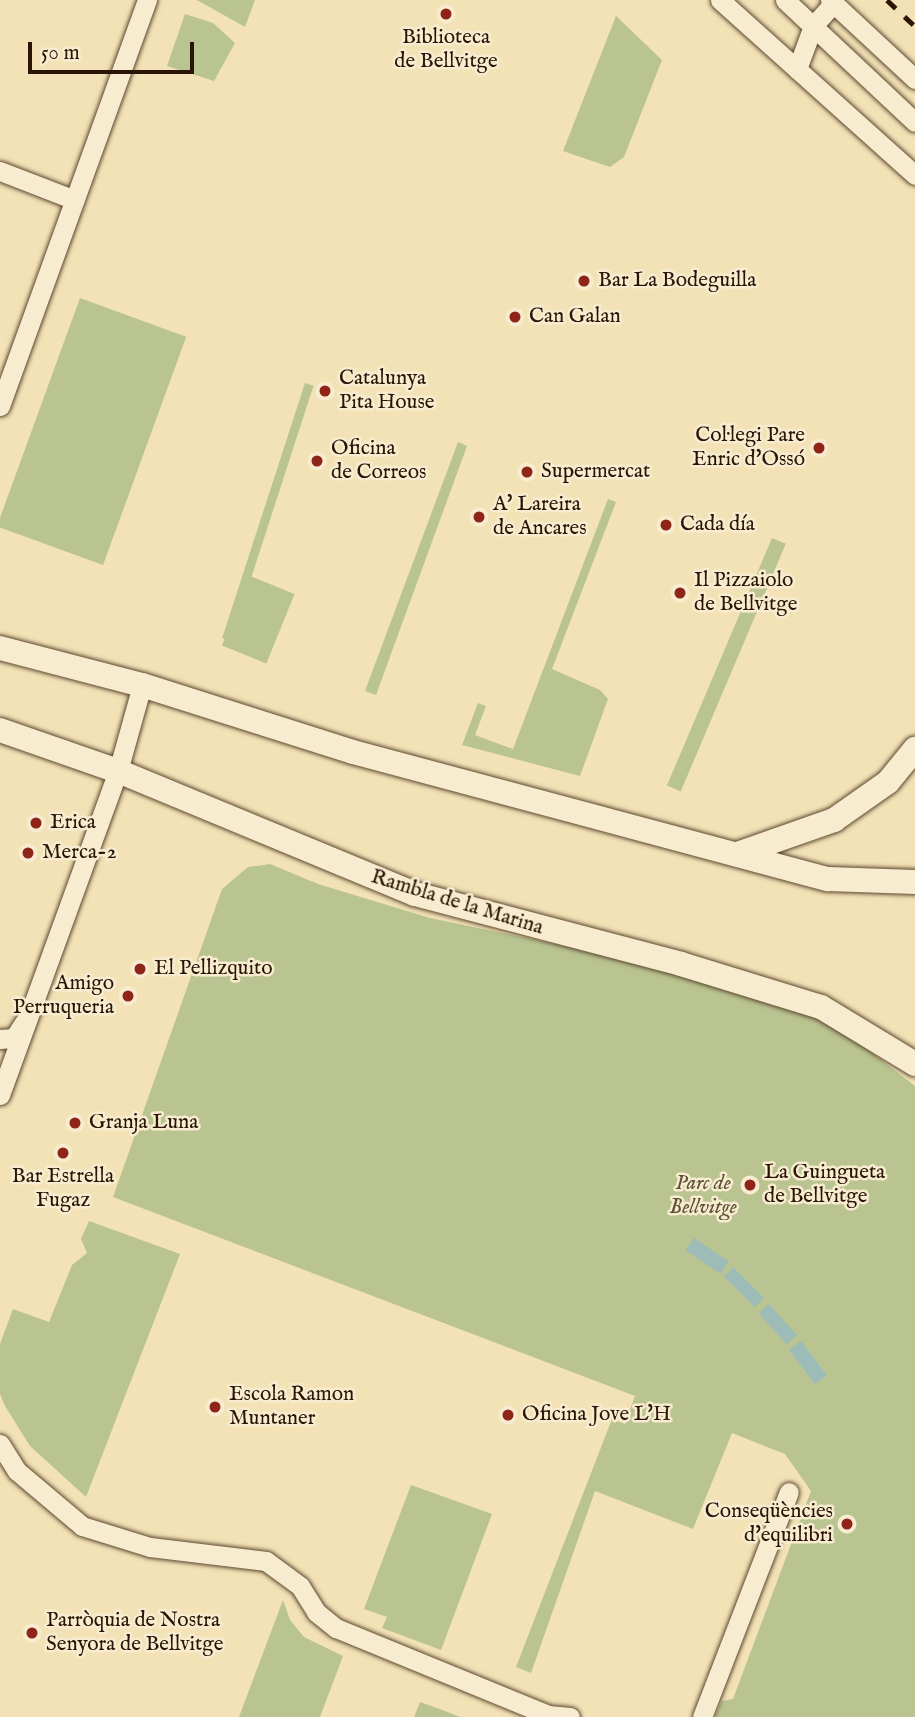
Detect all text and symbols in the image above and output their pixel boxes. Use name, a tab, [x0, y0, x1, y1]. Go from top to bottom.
marker: Biblioteca de Bellvitge	[438, 6, 454, 22]
place label: Biblioteca de Bellvitge	[394, 25, 498, 75]
scale bar	[32, 28, 198, 72]
text: 50 m	[41, 40, 80, 67]
place label: Bar La Bodeguilla	[598, 268, 756, 294]
marker: Bar La Bodeguilla	[576, 273, 592, 289]
place label: Can Galan	[529, 304, 621, 330]
marker: Can Galan	[507, 309, 523, 325]
place label: Catalunya Pita House	[339, 366, 434, 416]
marker: Catalunya Pita House	[317, 383, 333, 399]
place label: Col·legi Pare Enric d'Ossó	[692, 423, 805, 473]
place label: Oficina de Correos	[331, 436, 426, 486]
marker: Col·legi Pare Enric d'Ossó	[811, 440, 827, 456]
marker: Oficina de Correos	[309, 453, 325, 469]
place label: Supermercat	[541, 459, 650, 485]
marker: Supermercat	[519, 464, 535, 480]
place label: A' Lareira de Ancares	[493, 492, 587, 542]
marker: A' Lareira de Ancares	[471, 509, 487, 525]
place label: Cada día	[680, 512, 755, 538]
marker: Cada día	[658, 517, 674, 533]
place label: Il Pizzaiolo de Bellvitge	[694, 568, 797, 618]
marker: Il Pizzaiolo de Bellvitge	[672, 585, 688, 601]
place label: Erica	[50, 810, 96, 836]
marker: Erica	[28, 815, 44, 831]
place label: Merca-2	[42, 840, 117, 866]
marker: Merca-2	[20, 845, 36, 861]
street label: Rambla de la Marina	[368, 865, 546, 941]
place label: El Pellizquito	[154, 956, 273, 982]
marker: El Pellizquito	[132, 961, 148, 977]
place label: Amigo Perruqueria	[13, 971, 114, 1021]
marker: Amigo Perruqueria	[120, 988, 136, 1004]
place label: Granja Luna	[89, 1110, 198, 1136]
marker: Granja Luna	[67, 1115, 83, 1131]
marker: Bar Estrella Fugaz	[55, 1145, 71, 1161]
place label: La Guingueta de Bellvitge	[764, 1160, 885, 1210]
place label: Bar Estrella Fugaz	[12, 1164, 114, 1214]
park label: Parc de Bellvitge	[669, 1171, 737, 1221]
marker: La Guingueta de Bellvitge	[742, 1177, 758, 1193]
place label: Escola Ramon Muntaner	[229, 1382, 354, 1432]
marker: Escola Ramon Muntaner	[207, 1399, 223, 1415]
place label: Oficina Jove L'H	[522, 1402, 671, 1428]
marker: Oficina Jove L'H	[500, 1407, 516, 1423]
place label: Conseqüències d'equilibri	[705, 1499, 833, 1549]
marker: Conseqüències d'equilibri	[839, 1516, 855, 1532]
place label: Parròquia de Nostra Senyora de Bellvitge	[46, 1608, 223, 1658]
marker: Parròquia de Nostra Senyora de Bellvitge	[24, 1625, 40, 1641]

